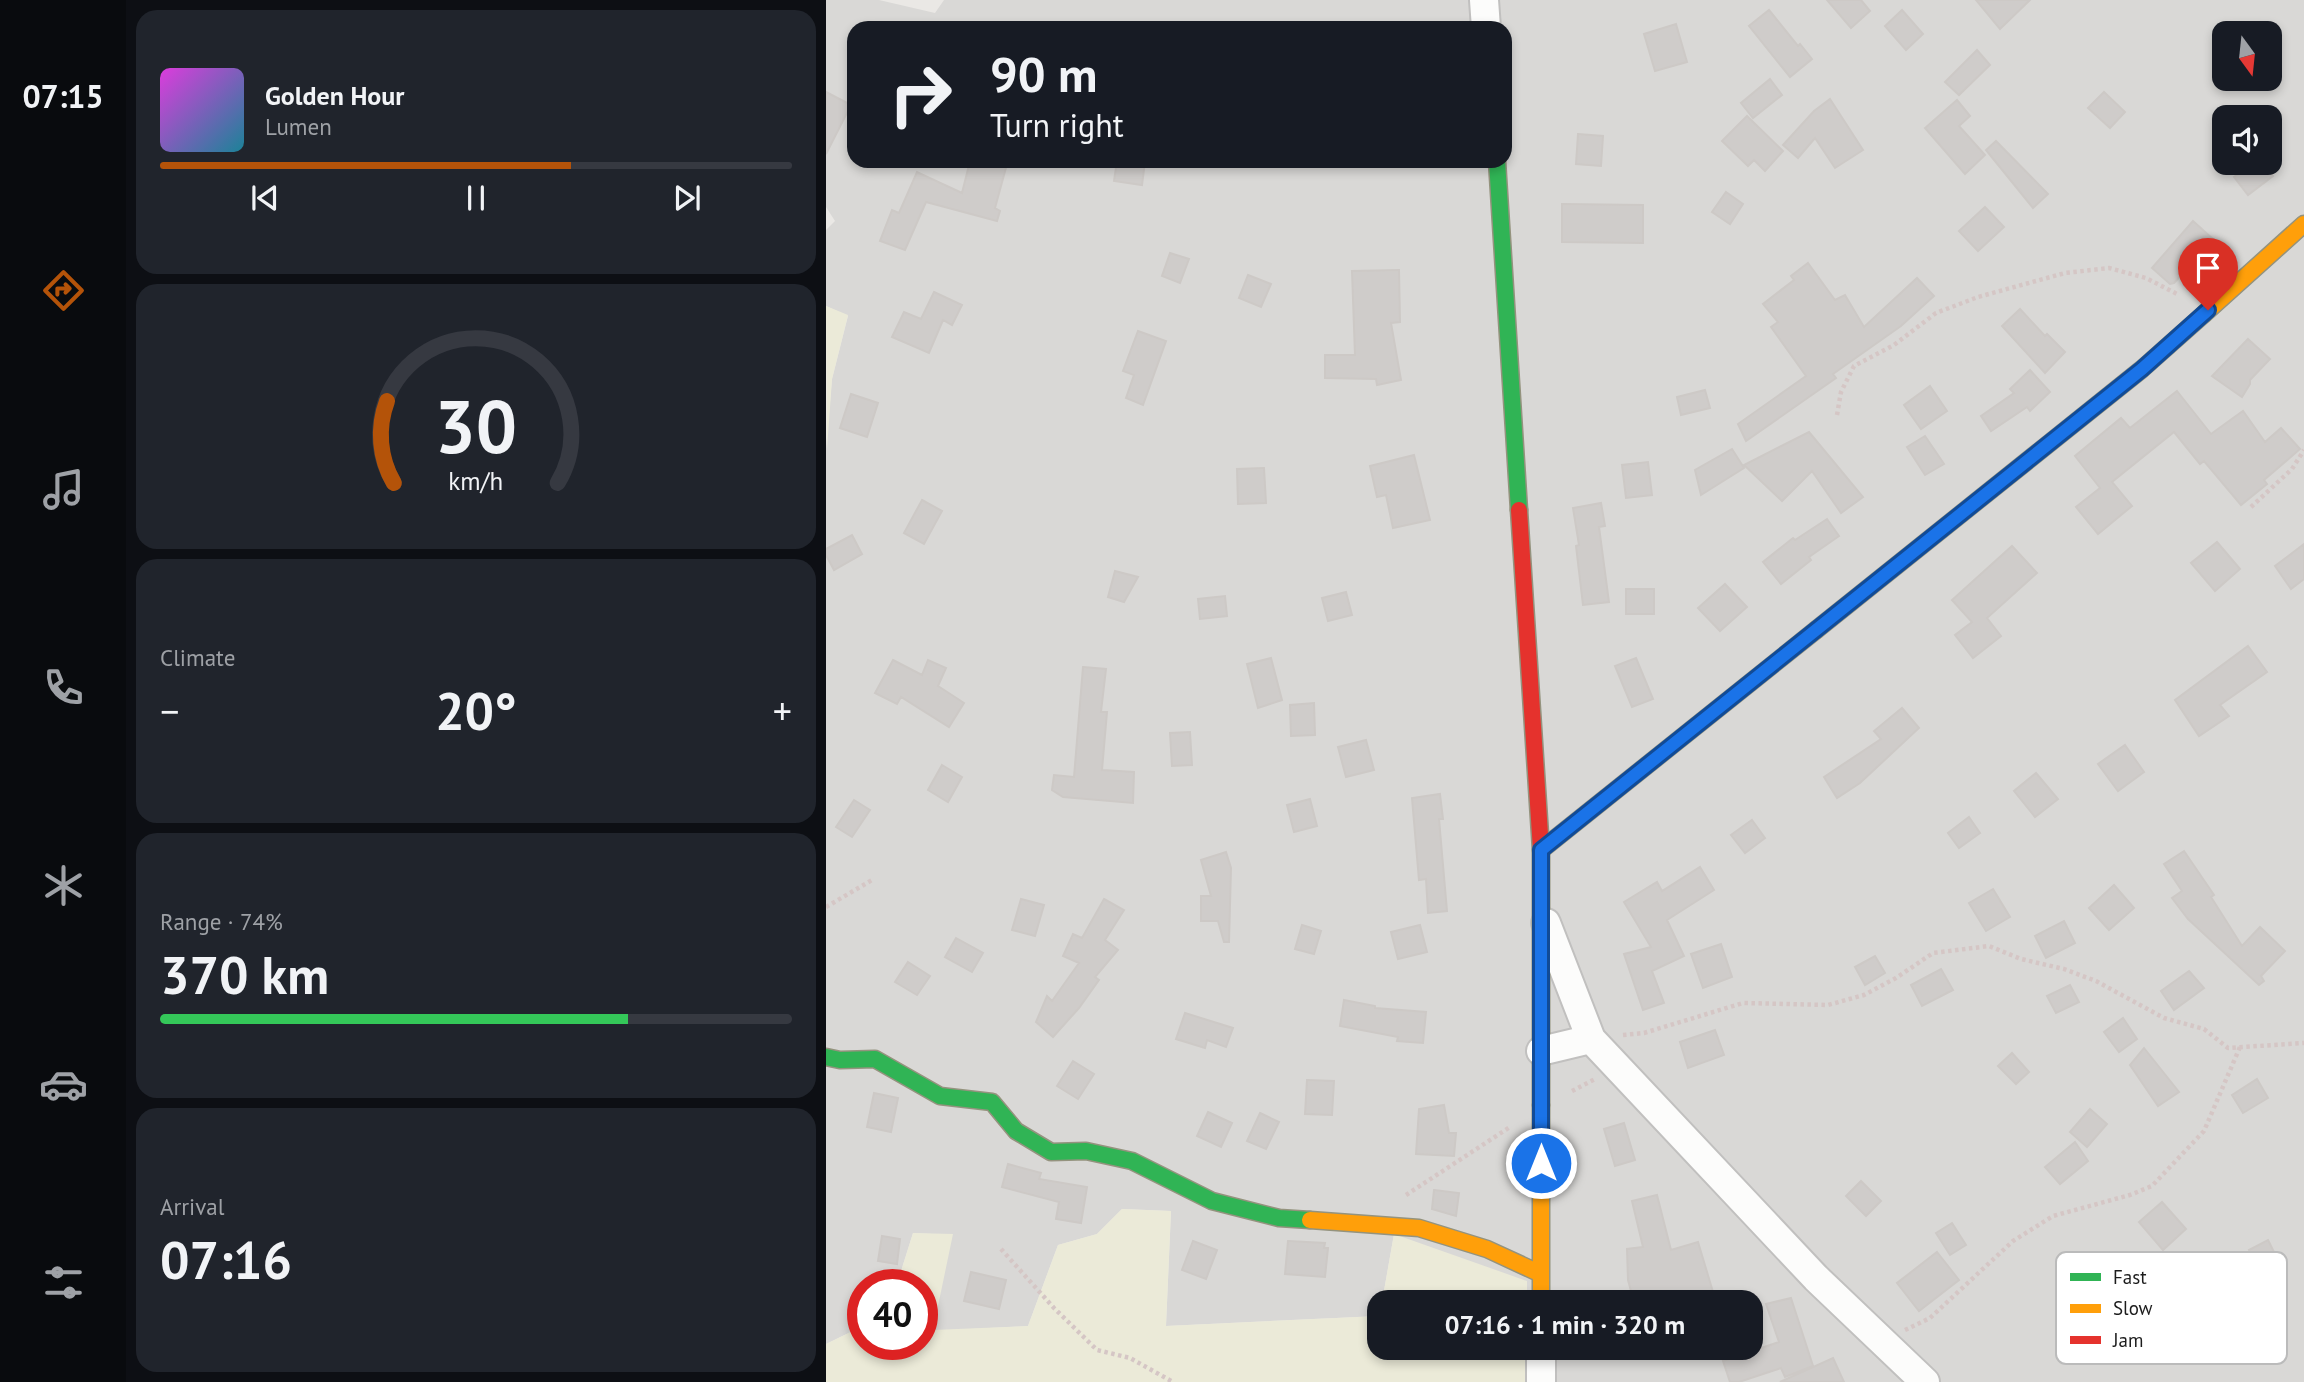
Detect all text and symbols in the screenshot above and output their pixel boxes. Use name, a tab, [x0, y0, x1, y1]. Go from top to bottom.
north arrow	[2212, 21, 2282, 91]
map controls	[2212, 21, 2282, 175]
text: 90 m	[990, 42, 1097, 106]
icon: right	[875, 49, 966, 140]
text: 07:15	[22, 75, 104, 117]
text: Golden Hour	[265, 79, 404, 112]
text: Turn right	[990, 104, 1124, 146]
button: sound	[2212, 105, 2282, 175]
text: Lumen	[265, 112, 332, 141]
icon: previous	[246, 179, 284, 217]
icon: pause	[457, 179, 495, 217]
icon: next	[668, 179, 706, 217]
pin	[2178, 238, 2238, 310]
icon: arrive	[2189, 249, 2227, 287]
icon: directions	[39, 266, 88, 315]
text: 30	[435, 379, 517, 473]
text: km/h	[449, 464, 503, 496]
icon: music	[39, 465, 88, 514]
text: Climate	[160, 643, 235, 672]
icon: phone	[39, 663, 88, 712]
text: 20°	[435, 677, 517, 744]
text: −	[160, 686, 179, 735]
text: +	[773, 686, 792, 735]
icon: climate	[39, 861, 88, 910]
text: Range · 74%	[160, 907, 283, 936]
text: 370 km	[160, 941, 329, 1008]
icon: car	[39, 1060, 88, 1109]
position arrow	[1504, 1126, 1578, 1200]
text: Arrival	[160, 1192, 224, 1221]
text: 07:16	[160, 1226, 292, 1293]
legend	[2056, 1252, 2287, 1364]
icon: filters	[39, 1258, 88, 1307]
text: Fast	[2113, 1265, 2147, 1289]
speed limit sign: 40	[847, 1269, 938, 1360]
text: Slow	[2113, 1296, 2153, 1320]
text: 07:16 · 1 min · 320 m	[1445, 1308, 1685, 1341]
text: Jam	[2112, 1328, 2143, 1352]

